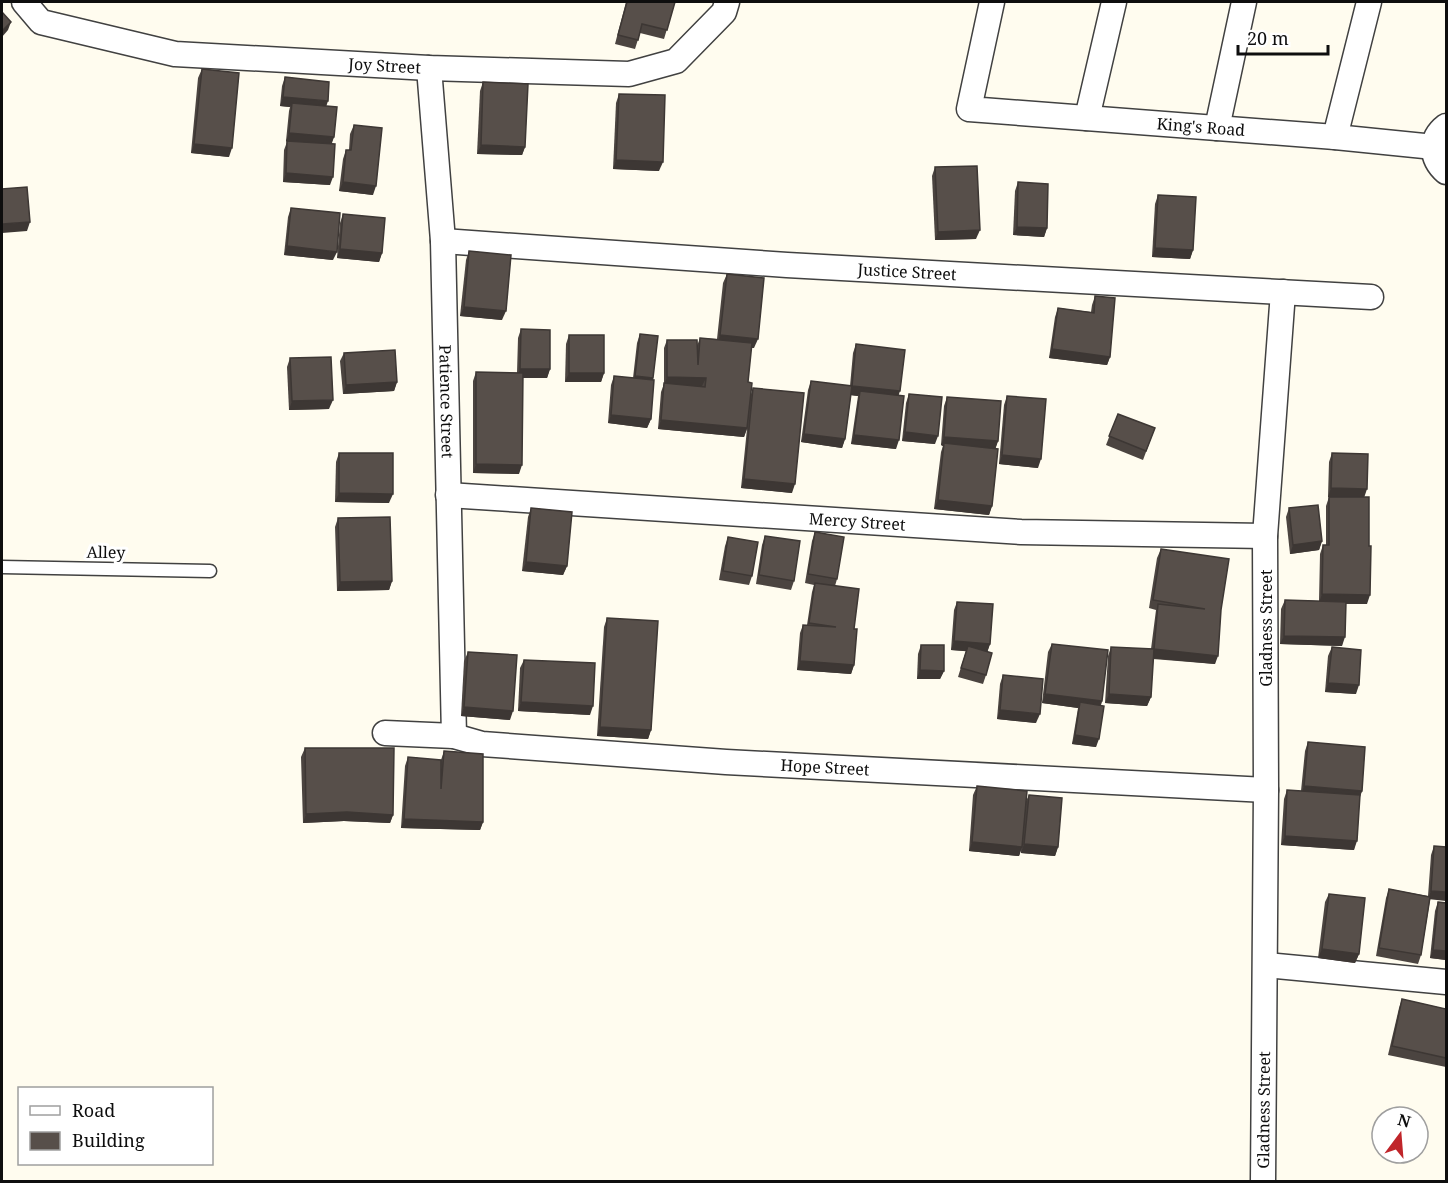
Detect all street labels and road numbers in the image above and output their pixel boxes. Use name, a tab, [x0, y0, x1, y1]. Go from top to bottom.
street label: Joy Street	[347, 53, 422, 79]
street label: King's Road	[1156, 112, 1246, 141]
street label: Justice Street	[856, 258, 957, 285]
street label: Patience Street	[434, 344, 459, 459]
street label: Mercy Street	[808, 507, 907, 536]
street label: Alley	[86, 541, 127, 563]
street label: Gladness Street	[1255, 569, 1277, 687]
street label: Hope Street	[780, 754, 870, 780]
street label: Gladness Street	[1252, 1051, 1275, 1169]

